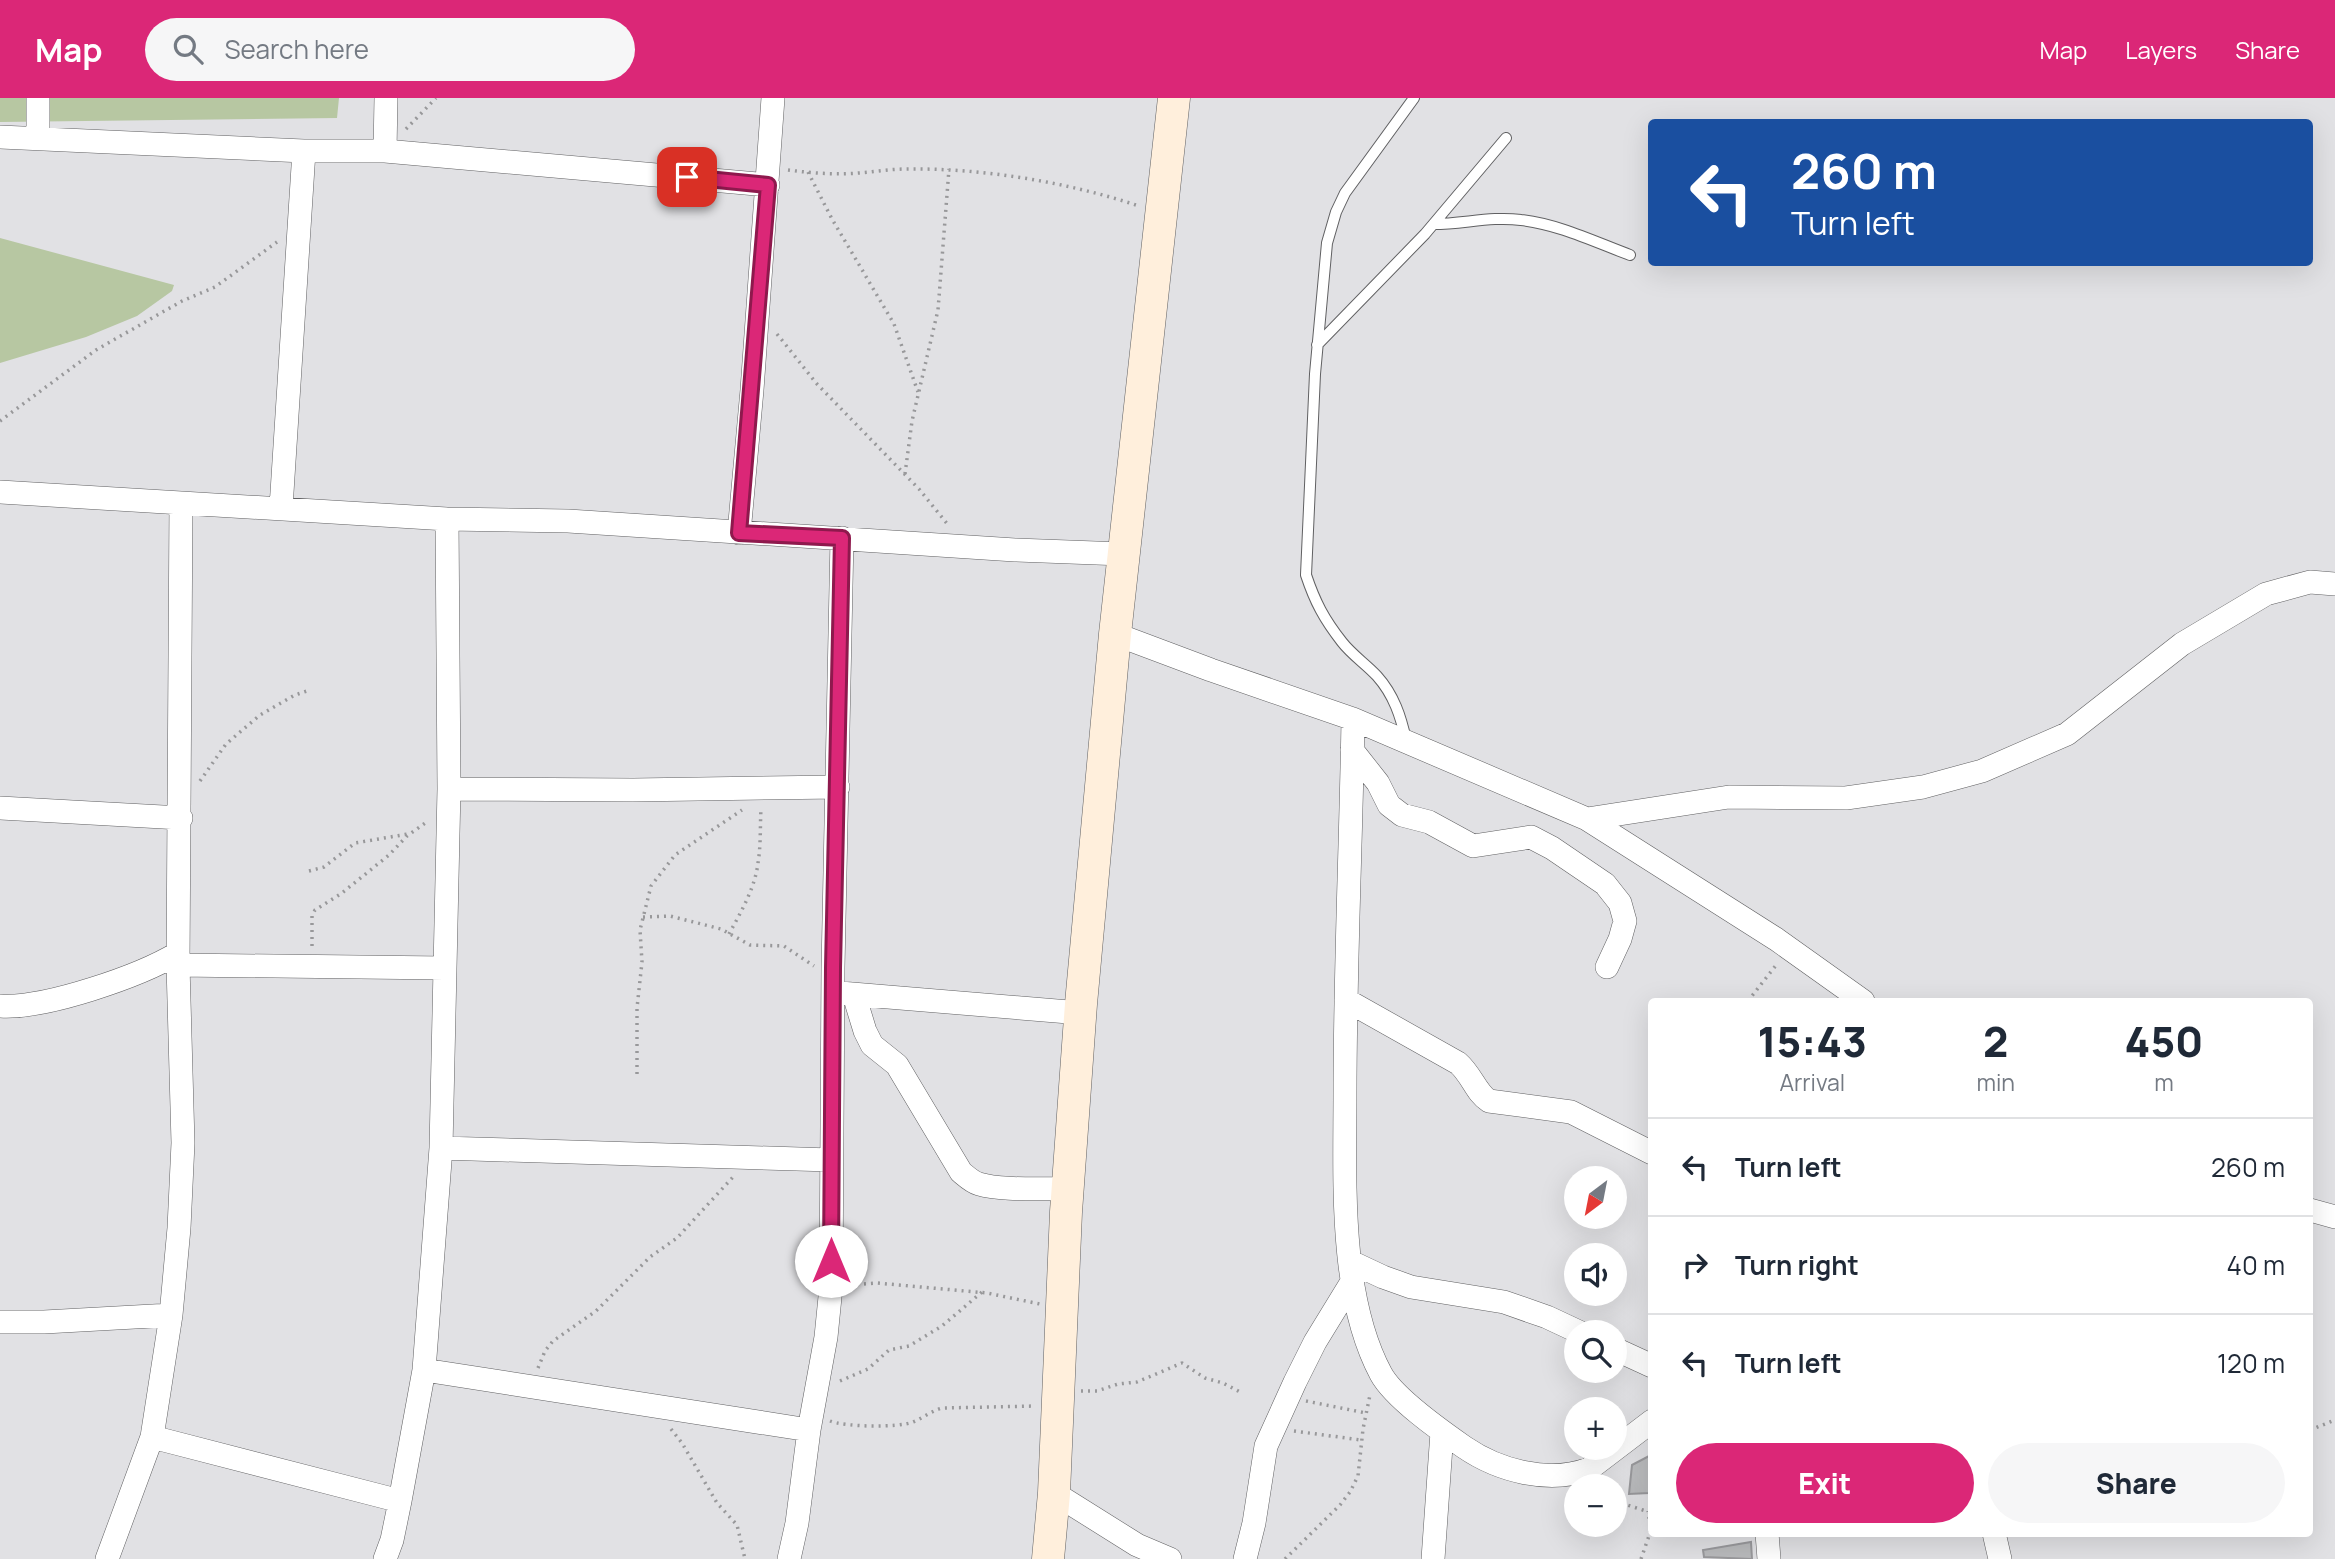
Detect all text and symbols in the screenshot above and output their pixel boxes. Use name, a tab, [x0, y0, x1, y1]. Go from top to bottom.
search box	[145, 18, 635, 81]
text: Map	[35, 27, 103, 72]
icon: search	[169, 30, 207, 68]
text: Search here	[225, 31, 369, 67]
text: Map	[2040, 33, 2087, 66]
text: Layers	[2125, 33, 2197, 66]
text: Share	[2235, 33, 2300, 66]
text: 260 m	[1791, 137, 1937, 204]
pin	[657, 147, 717, 207]
icon: left	[1676, 147, 1767, 238]
icon: arrive	[668, 158, 706, 196]
text: Turn left	[1791, 201, 1915, 245]
text: 15:43	[1758, 1012, 1867, 1070]
text: 2	[1983, 1012, 2008, 1070]
text: 450	[2125, 1012, 2203, 1070]
text: Arrival	[1779, 1066, 1845, 1098]
text: min	[1976, 1066, 2015, 1098]
text: m	[2154, 1066, 2174, 1098]
icon: left	[1676, 1148, 1714, 1186]
text: Turn left	[1735, 1149, 1842, 1185]
text: 260 m	[2211, 1149, 2285, 1185]
north arrow	[1564, 1166, 1628, 1228]
map controls	[1564, 1166, 1627, 1537]
position arrow	[794, 1224, 868, 1298]
button: sound	[1564, 1243, 1627, 1306]
icon: right	[1676, 1246, 1714, 1284]
text: Turn right	[1735, 1247, 1859, 1283]
text: 40 m	[2227, 1247, 2285, 1283]
button: search	[1564, 1320, 1627, 1383]
icon: left	[1676, 1344, 1714, 1382]
text: Turn left	[1735, 1345, 1842, 1381]
text: 120 m	[2217, 1345, 2285, 1381]
button: +	[1564, 1397, 1627, 1460]
button: Exit	[1676, 1443, 1974, 1523]
button: Share	[1988, 1443, 2285, 1523]
button: −	[1564, 1474, 1627, 1537]

